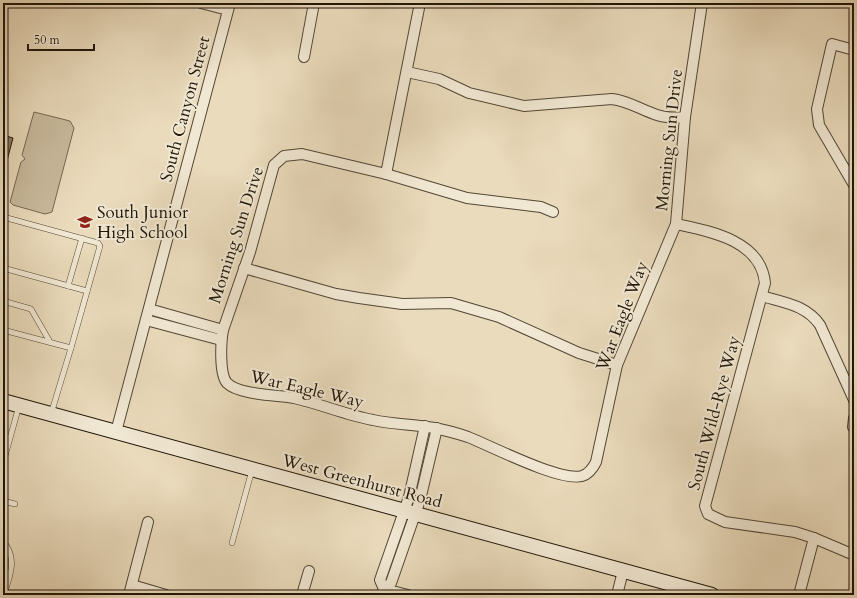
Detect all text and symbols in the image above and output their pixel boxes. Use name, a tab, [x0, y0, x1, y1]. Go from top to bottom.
scale bar	[28, 26, 94, 52]
text: 50 m	[34, 32, 61, 48]
street label: South Canyon Street	[155, 33, 216, 184]
street label: Morning Sun Drive	[650, 68, 688, 212]
street label: Morning Sun Drive	[203, 164, 269, 306]
place label: South Junior High School	[97, 201, 189, 244]
school or university icon: South Junior High School	[76, 213, 94, 231]
street label: War Eagle Way	[590, 258, 654, 375]
street label: South Wild-Rye Way	[682, 333, 746, 493]
street label: War Eagle Way	[247, 365, 366, 413]
street label: West Greenhurst Road	[278, 448, 445, 513]

